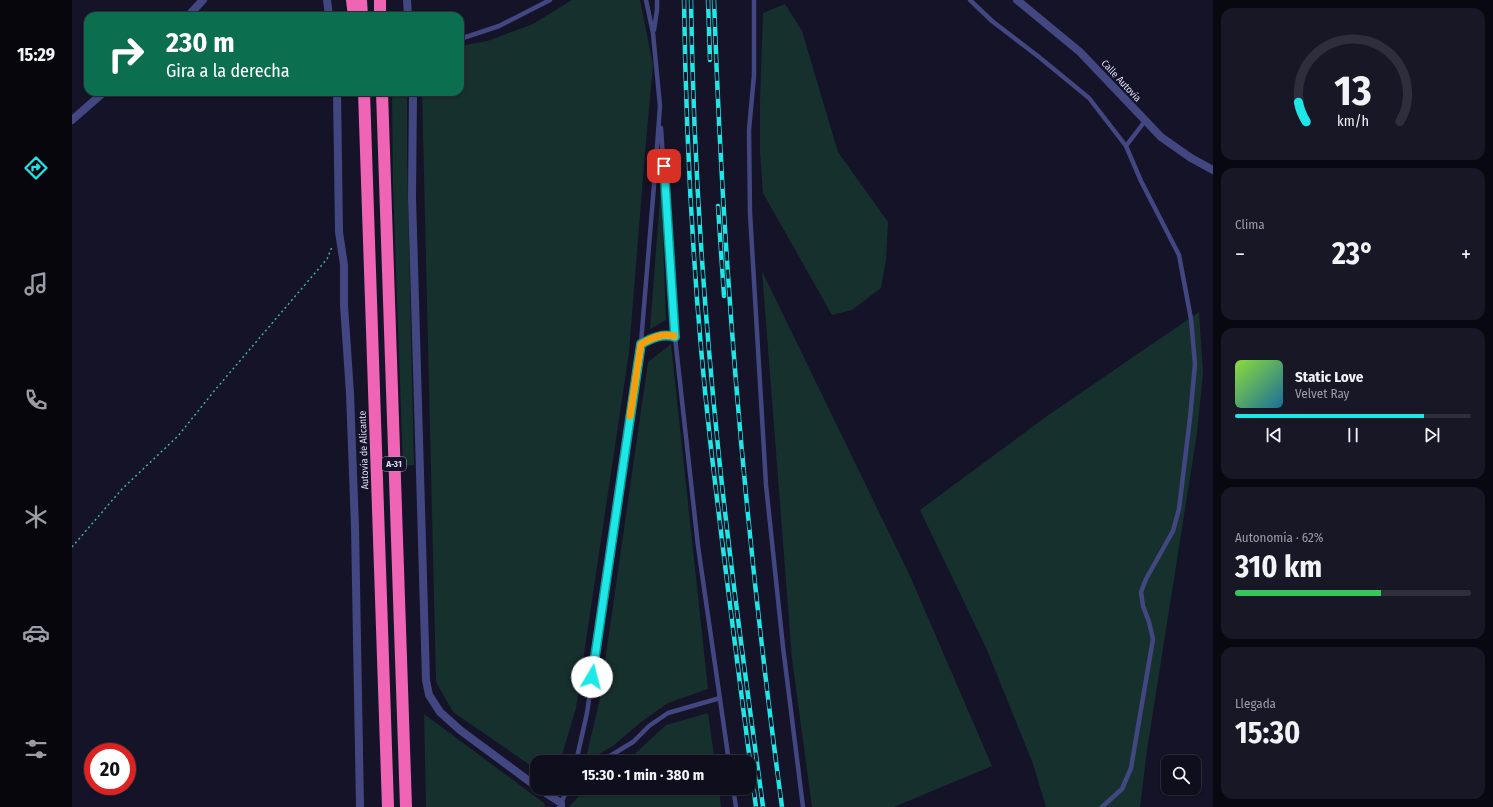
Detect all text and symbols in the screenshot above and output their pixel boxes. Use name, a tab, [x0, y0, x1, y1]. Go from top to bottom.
text: 230 m	[166, 26, 235, 59]
icon: right	[100, 28, 152, 80]
text: 15:29	[17, 44, 55, 66]
street label: Calle Autovía	[1099, 57, 1144, 105]
text: Gira a la derecha	[166, 60, 290, 82]
text: 13	[1334, 66, 1372, 116]
text: km/h	[1337, 112, 1369, 129]
pin	[647, 149, 681, 183]
icon: directions	[22, 154, 50, 182]
icon: arrive	[653, 155, 675, 177]
text: Clima	[1235, 217, 1265, 232]
text: 23°	[1332, 236, 1374, 272]
text: −	[1235, 241, 1245, 268]
text: +	[1461, 241, 1471, 268]
icon: music	[22, 270, 50, 298]
text: Static Love	[1295, 368, 1363, 386]
icon: phone	[22, 386, 50, 414]
text: Velvet Ray	[1295, 386, 1349, 401]
street label: Autovía de Alicante	[356, 410, 371, 489]
icon: previous	[1263, 424, 1285, 446]
icon: pause	[1342, 424, 1364, 446]
icon: next	[1421, 424, 1443, 446]
road number: A-31	[382, 457, 406, 471]
icon: climate	[22, 503, 50, 531]
text: Autonomía · 62%	[1235, 530, 1324, 545]
text: 310 km	[1235, 549, 1322, 585]
icon: car	[22, 619, 50, 647]
position arrow	[571, 656, 613, 698]
text: Llegada	[1235, 696, 1276, 711]
text: 15:30	[1235, 715, 1300, 751]
icon: filters	[22, 735, 50, 763]
speed limit sign: 20	[84, 743, 136, 795]
map controls	[1161, 755, 1201, 795]
button: search	[1161, 755, 1201, 795]
text: 15:30 · 1 min · 380 m	[582, 766, 704, 784]

